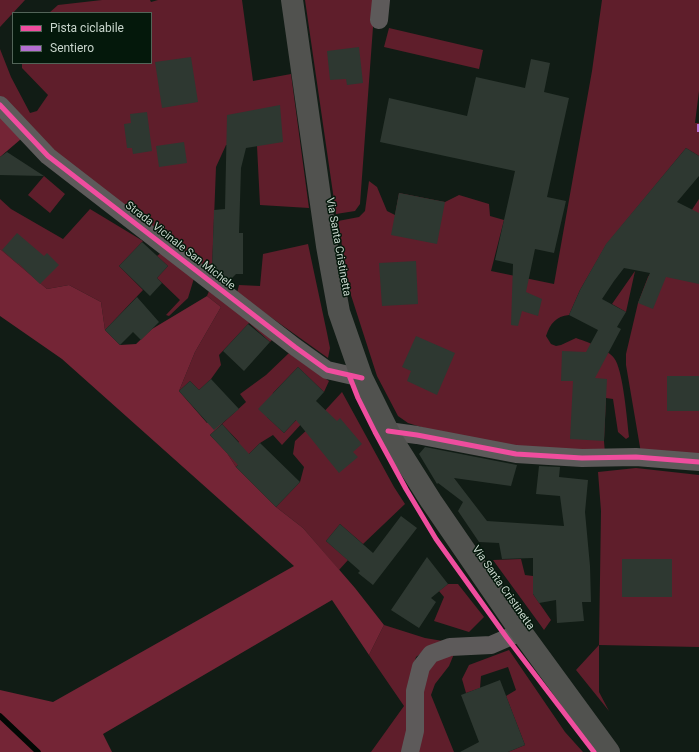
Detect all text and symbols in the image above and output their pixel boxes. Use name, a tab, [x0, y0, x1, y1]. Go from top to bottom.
legend	[12, 12, 152, 64]
text: Pista ciclabile	[50, 21, 124, 35]
text: Sentiero	[50, 41, 94, 55]
street label: Via Santa Cristinetta	[323, 197, 353, 297]
street label: Strada Vicinale San Michele	[122, 199, 238, 293]
street label: Via Santa Cristinetta	[469, 543, 537, 633]

